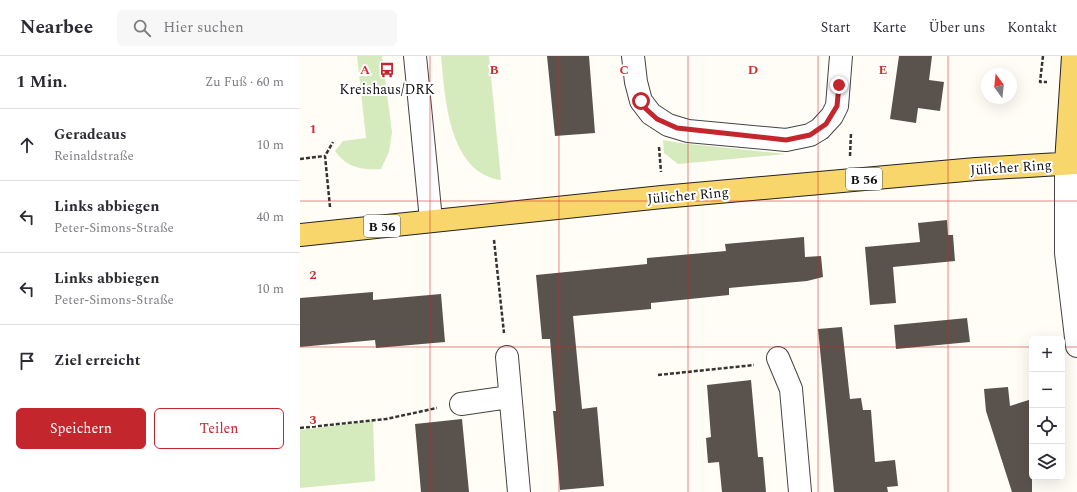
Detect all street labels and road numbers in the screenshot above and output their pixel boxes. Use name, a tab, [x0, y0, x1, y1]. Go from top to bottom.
street label: Jülicher Ring	[970, 154, 1053, 181]
road number: B 56	[846, 168, 882, 190]
street label: Jülicher Ring	[646, 181, 730, 210]
road number: B 56	[364, 215, 400, 237]

